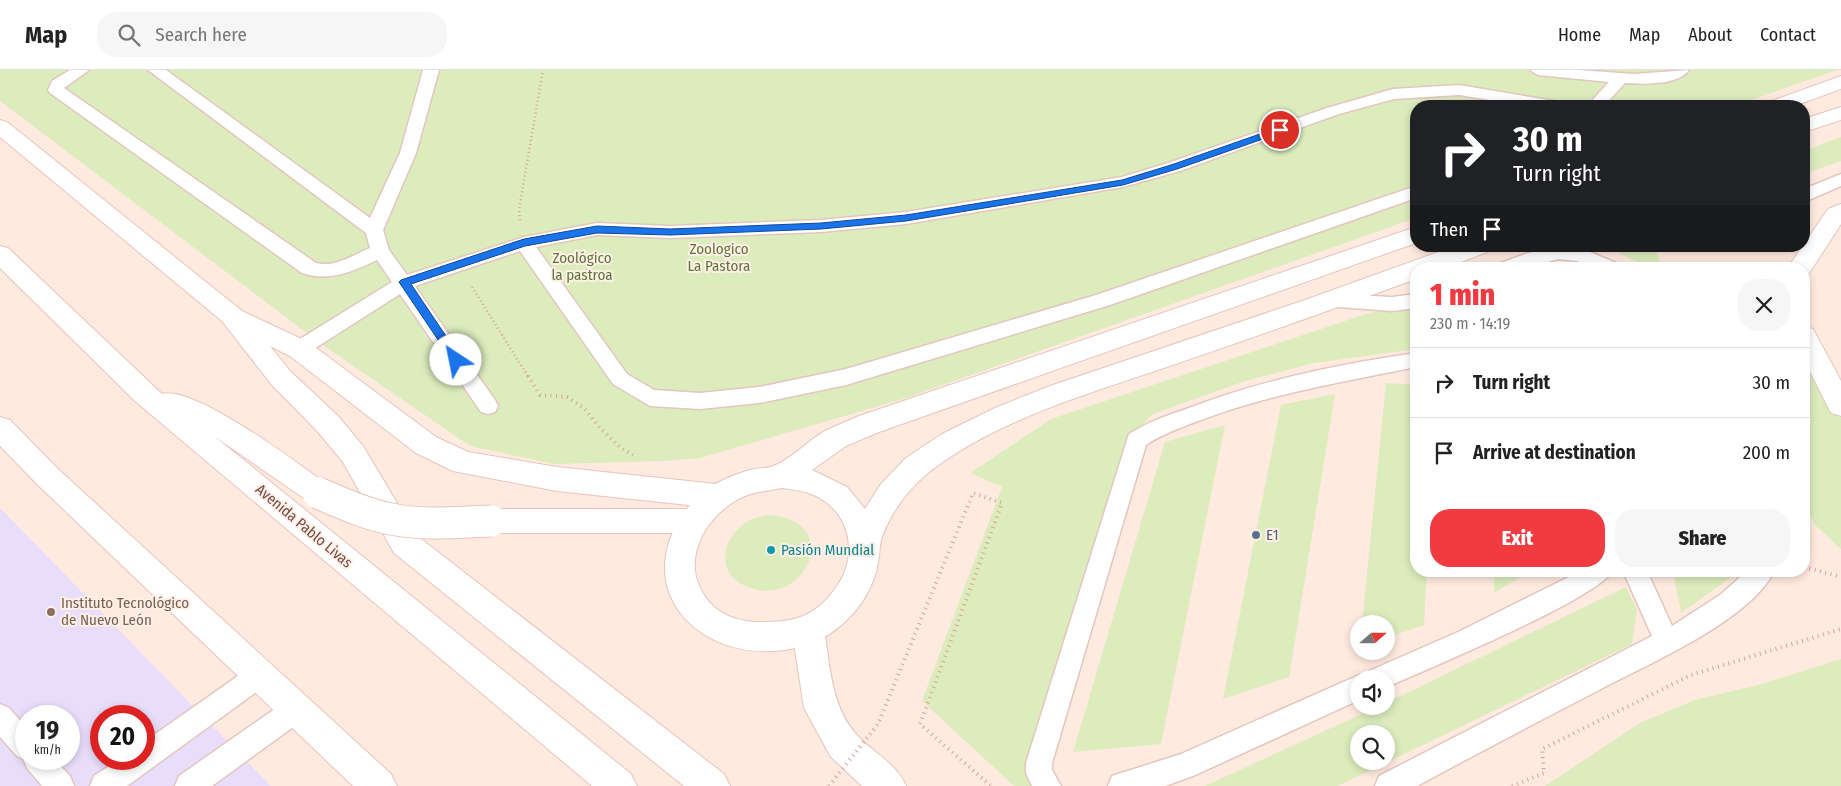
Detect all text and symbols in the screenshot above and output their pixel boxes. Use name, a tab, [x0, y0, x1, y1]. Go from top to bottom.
search box	[97, 12, 447, 57]
text: Map	[25, 21, 67, 49]
icon: search	[115, 21, 143, 49]
text: Search here	[155, 23, 247, 46]
text: Home	[1558, 24, 1601, 46]
text: Map	[1629, 24, 1660, 46]
text: About	[1688, 24, 1732, 46]
text: Contact	[1760, 24, 1816, 46]
pin	[1259, 109, 1301, 151]
icon: arrive	[1266, 116, 1294, 144]
text: 30 m	[1513, 118, 1583, 160]
icon: right	[1430, 120, 1495, 185]
text: Turn right	[1513, 160, 1601, 187]
icon: arrive	[1478, 215, 1506, 243]
text: Then	[1430, 218, 1468, 241]
park label: Zoologico La Pastora	[688, 240, 750, 275]
park label: Zoológico la pastroa	[551, 249, 613, 284]
text: 1 min	[1430, 277, 1495, 313]
button: close	[1738, 279, 1790, 331]
text: 230 m · 14:19	[1430, 314, 1510, 333]
position arrow	[429, 333, 481, 385]
icon: right	[1430, 369, 1458, 397]
text: Turn right	[1473, 371, 1550, 394]
text: 30 m	[1752, 371, 1790, 394]
icon: arrive	[1430, 439, 1458, 467]
text: Arrive at destination	[1473, 441, 1636, 464]
text: 200 m	[1743, 441, 1790, 464]
street label: Avenida Pablo Livas	[252, 480, 356, 572]
button: Exit	[1430, 509, 1605, 567]
button: Share	[1615, 509, 1790, 567]
place label: E1	[1266, 526, 1279, 544]
marker: E1	[1250, 529, 1262, 541]
place label: Pasión Mundial	[781, 541, 874, 559]
marker: Pasión Mundial	[765, 544, 777, 556]
place label: Instituto Tecnológico de Nuevo León	[61, 594, 189, 629]
marker: Instituto Tecnológico de Nuevo León	[45, 606, 57, 618]
north arrow	[1350, 615, 1395, 660]
map controls	[1350, 615, 1395, 770]
button: sound	[1350, 670, 1395, 715]
speed limit sign: 20	[90, 705, 155, 770]
text: 19	[36, 716, 59, 746]
button: search	[1350, 725, 1395, 770]
text: km/h	[34, 743, 61, 757]

